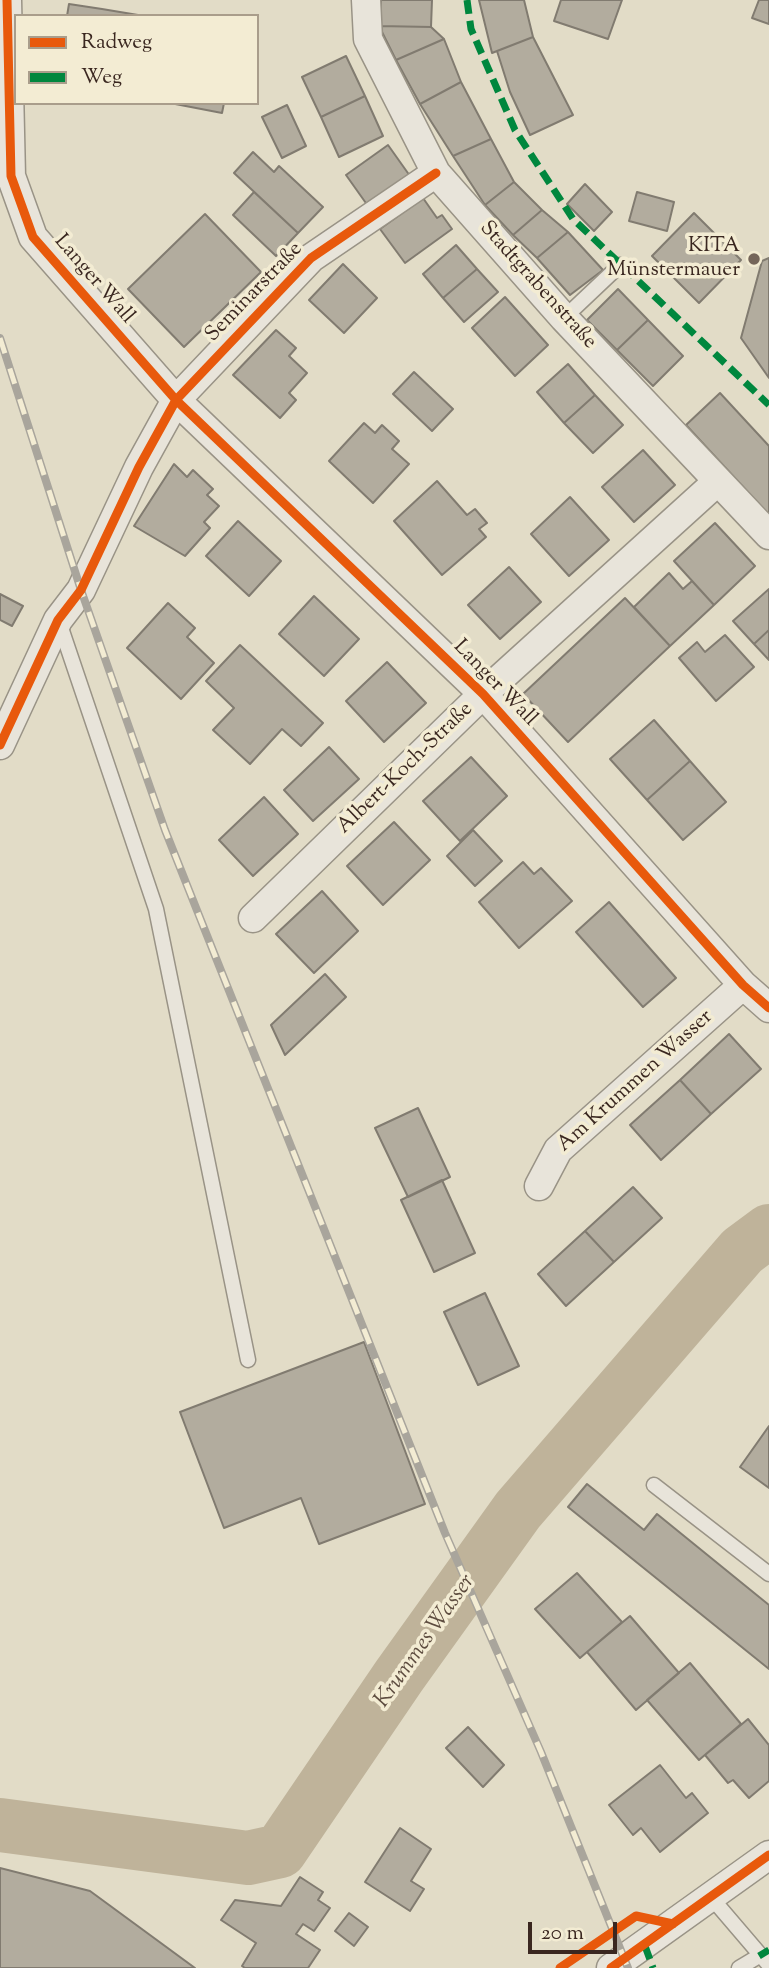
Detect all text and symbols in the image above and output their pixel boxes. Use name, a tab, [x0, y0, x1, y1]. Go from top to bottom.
legend	[14, 14, 259, 105]
text: Radweg	[81, 28, 152, 58]
text: Weg	[81, 63, 122, 93]
street label: Stadtgrabenstraße	[473, 217, 601, 355]
street label: Langer Wall	[47, 230, 139, 330]
place label: KITA Münstermauer	[607, 234, 740, 284]
street label: Seminarstraße	[201, 238, 309, 348]
marker: KITA Münstermauer	[746, 251, 762, 267]
street label: Langer Wall	[447, 636, 541, 732]
street label: Albert-Koch-Straße	[333, 698, 479, 840]
street label: Am Krummen Wasser	[553, 1005, 719, 1159]
water label: Krummes Wasser	[370, 1570, 482, 1714]
scale bar	[531, 1909, 620, 1953]
text: 20 m	[541, 1919, 584, 1949]

